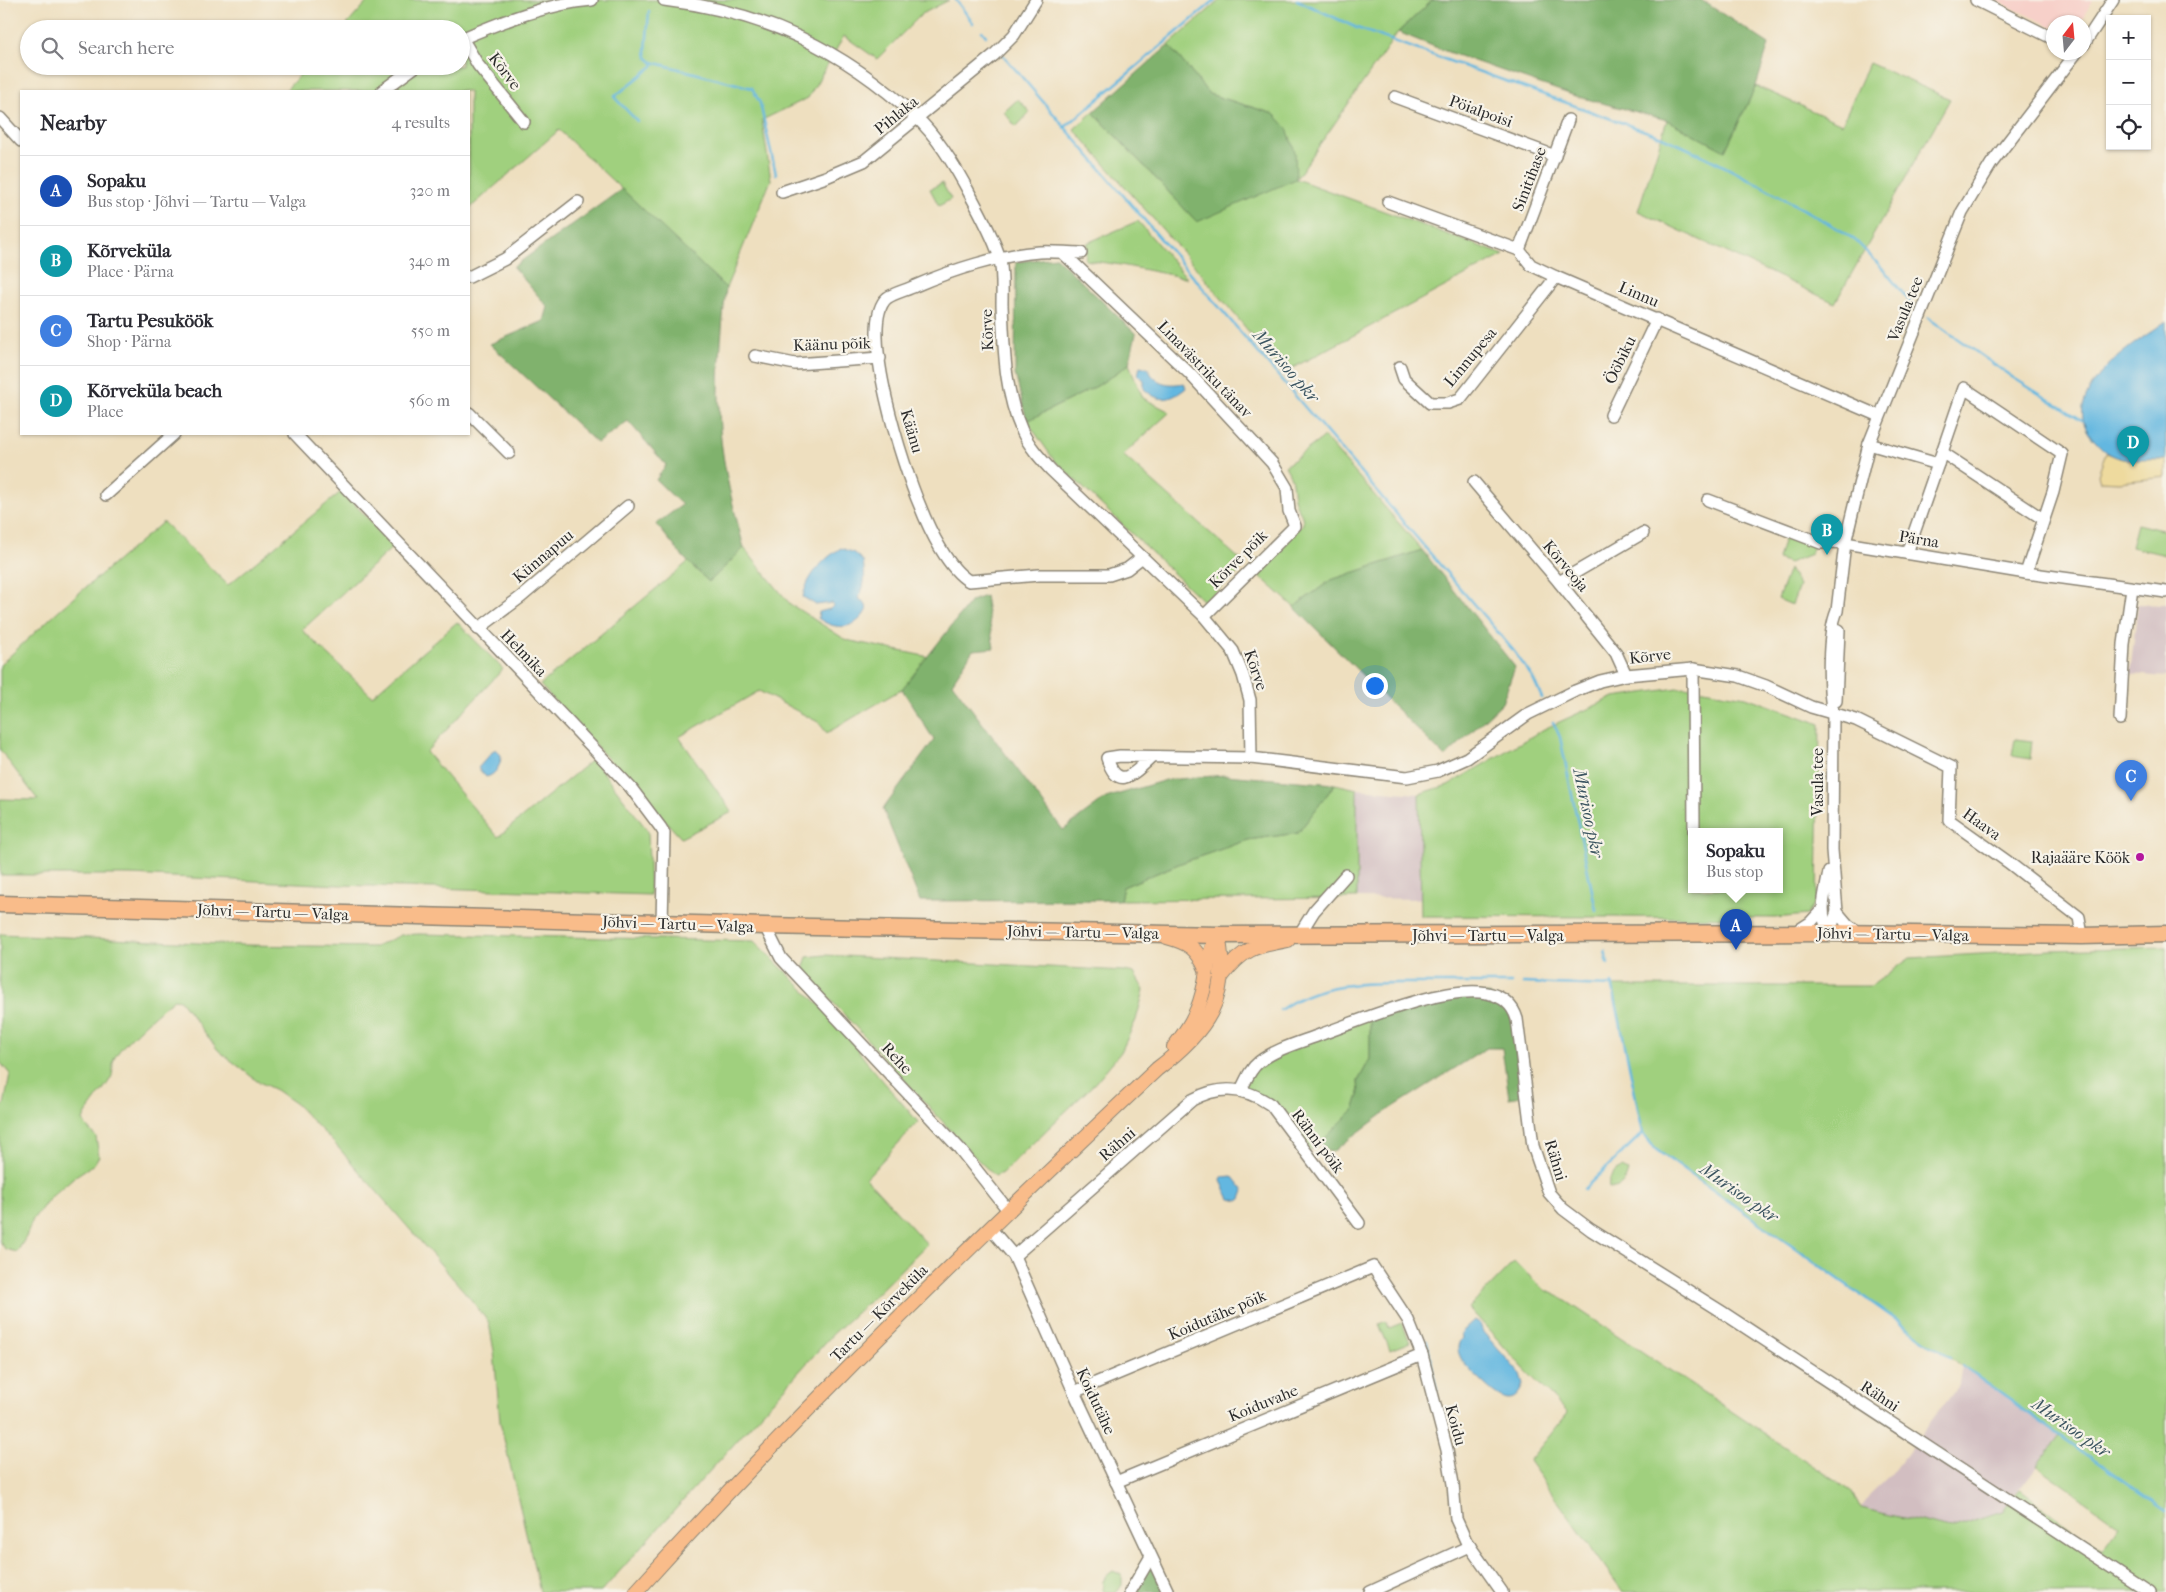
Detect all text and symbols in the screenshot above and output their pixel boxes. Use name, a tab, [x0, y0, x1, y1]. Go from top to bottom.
north arrow	[2046, 15, 2091, 60]
map controls	[2106, 15, 2151, 150]
button: +	[2106, 15, 2151, 60]
search box	[20, 20, 470, 75]
icon: search	[38, 34, 66, 62]
text: Search here	[78, 37, 174, 59]
street label: Kõrve	[485, 49, 525, 93]
button: −	[2106, 60, 2151, 105]
street label: Pihlaka	[870, 91, 922, 138]
street label: Pöialpoisi	[1447, 91, 1516, 131]
button: locate	[2106, 105, 2151, 150]
text: Nearby	[40, 111, 106, 135]
text: 4 results	[392, 113, 450, 132]
street label: Sinitihase	[1508, 144, 1550, 214]
text: Sopaku	[87, 170, 146, 192]
text: A	[51, 181, 61, 200]
text: 320 m	[410, 181, 450, 200]
text: Bus stop · Jõhvi — Tartu — Valga	[87, 192, 306, 211]
text: Kõrveküla	[87, 240, 171, 262]
text: B	[51, 251, 61, 270]
text: 340 m	[408, 251, 450, 270]
text: Place · Pärna	[87, 262, 174, 281]
street label: Vasula tee	[1883, 274, 1927, 345]
street label: Linnu	[1616, 277, 1662, 311]
street label: Kõrve	[977, 309, 997, 351]
text: Tartu Pesuköök	[87, 310, 213, 332]
street label: Linavästriku tänav	[1154, 317, 1257, 422]
text: C	[51, 321, 61, 340]
text: 550 m	[411, 321, 450, 340]
water label: Murisoo pkr	[1247, 323, 1325, 408]
street label: Linnupesa	[1440, 323, 1501, 391]
text: Shop · Pärna	[87, 332, 172, 351]
street label: Käänu põik	[793, 333, 872, 355]
street label: Ööbiku	[1600, 333, 1640, 387]
text: Kõrveküla beach	[87, 380, 222, 402]
text: D	[50, 391, 62, 410]
text: 560 m	[409, 391, 450, 410]
text: Place	[87, 402, 123, 421]
street label: Käänu	[897, 407, 927, 455]
pin: D	[2117, 426, 2149, 467]
pin: B	[1811, 514, 1843, 555]
street label: Künnapuu	[509, 525, 577, 587]
street label: Kõrve põik	[1205, 525, 1272, 592]
street label: Pärna	[1898, 526, 1941, 552]
street label: Kõrveoja	[1539, 536, 1593, 596]
street label: Helmika	[497, 625, 552, 681]
street label: Kõrve	[1628, 644, 1672, 668]
street label: Kõrve	[1240, 647, 1272, 693]
your location	[1362, 673, 1388, 699]
street label: Vasula tee	[1808, 748, 1827, 817]
pin: C	[2115, 760, 2147, 801]
water label: Murisoo pkr	[1568, 765, 1608, 861]
street label: Haava	[1959, 804, 2005, 845]
popup	[1688, 828, 1783, 893]
text: Sopaku	[1706, 840, 1765, 862]
place label: Rajaääre Köök	[2031, 848, 2131, 867]
marker: Rajaääre Köök	[2134, 851, 2146, 863]
text: Bus stop	[1706, 862, 1763, 881]
street label: Jõhvi — Tartu — Valga	[195, 900, 350, 924]
pin: A	[1720, 909, 1752, 950]
street label: Jõhvi — Tartu — Valga	[600, 912, 755, 936]
street label: Jõhvi — Tartu — Valga	[1005, 921, 1160, 943]
street label: Jõhvi — Tartu — Valga	[1815, 923, 1970, 945]
street label: Jõhvi — Tartu — Valga	[1410, 926, 1565, 945]
street label: Rehe	[878, 1038, 916, 1078]
street label: Rähni põik	[1288, 1105, 1349, 1177]
street label: Rähni	[1095, 1123, 1139, 1165]
street label: Rähni	[1541, 1137, 1571, 1183]
water label: Murisoo pkr	[1694, 1157, 1784, 1229]
street label: Tartu — Kõrveküla	[826, 1260, 932, 1366]
street label: Koidutähe põik	[1165, 1286, 1270, 1344]
street label: Koidutähe	[1072, 1365, 1120, 1438]
street label: Rähni	[1857, 1377, 1903, 1416]
street label: Koiduvahe	[1225, 1380, 1301, 1426]
water label: Murisoo pkr	[2026, 1392, 2116, 1464]
street label: Koidu	[1441, 1402, 1471, 1448]

